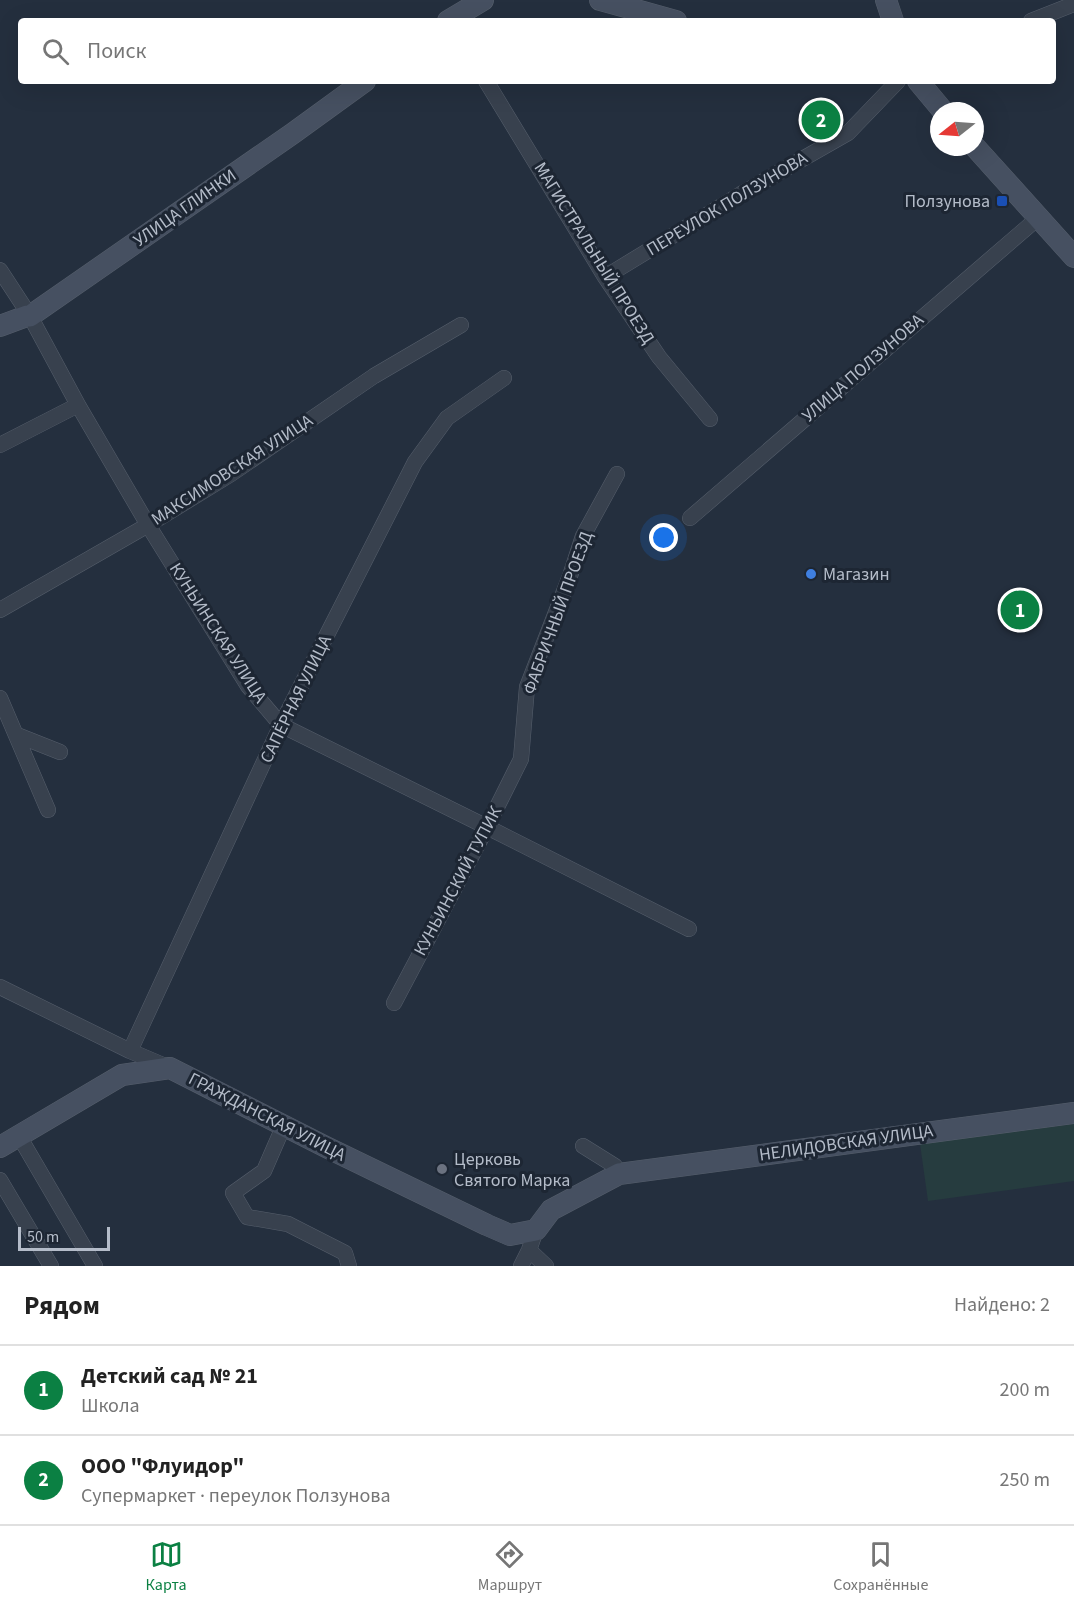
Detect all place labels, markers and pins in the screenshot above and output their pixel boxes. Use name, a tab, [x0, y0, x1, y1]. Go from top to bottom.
pin: 2	[802, 98, 840, 142]
place label: Ползунова	[904, 189, 990, 214]
marker: Ползунова	[995, 194, 1009, 208]
place label: Магазин	[823, 562, 890, 587]
marker: Магазин	[804, 567, 818, 581]
pin: 1	[1000, 588, 1040, 632]
place label: Церковь Святого Марка	[454, 1147, 570, 1193]
marker: Церковь Святого Марка	[435, 1162, 449, 1176]

